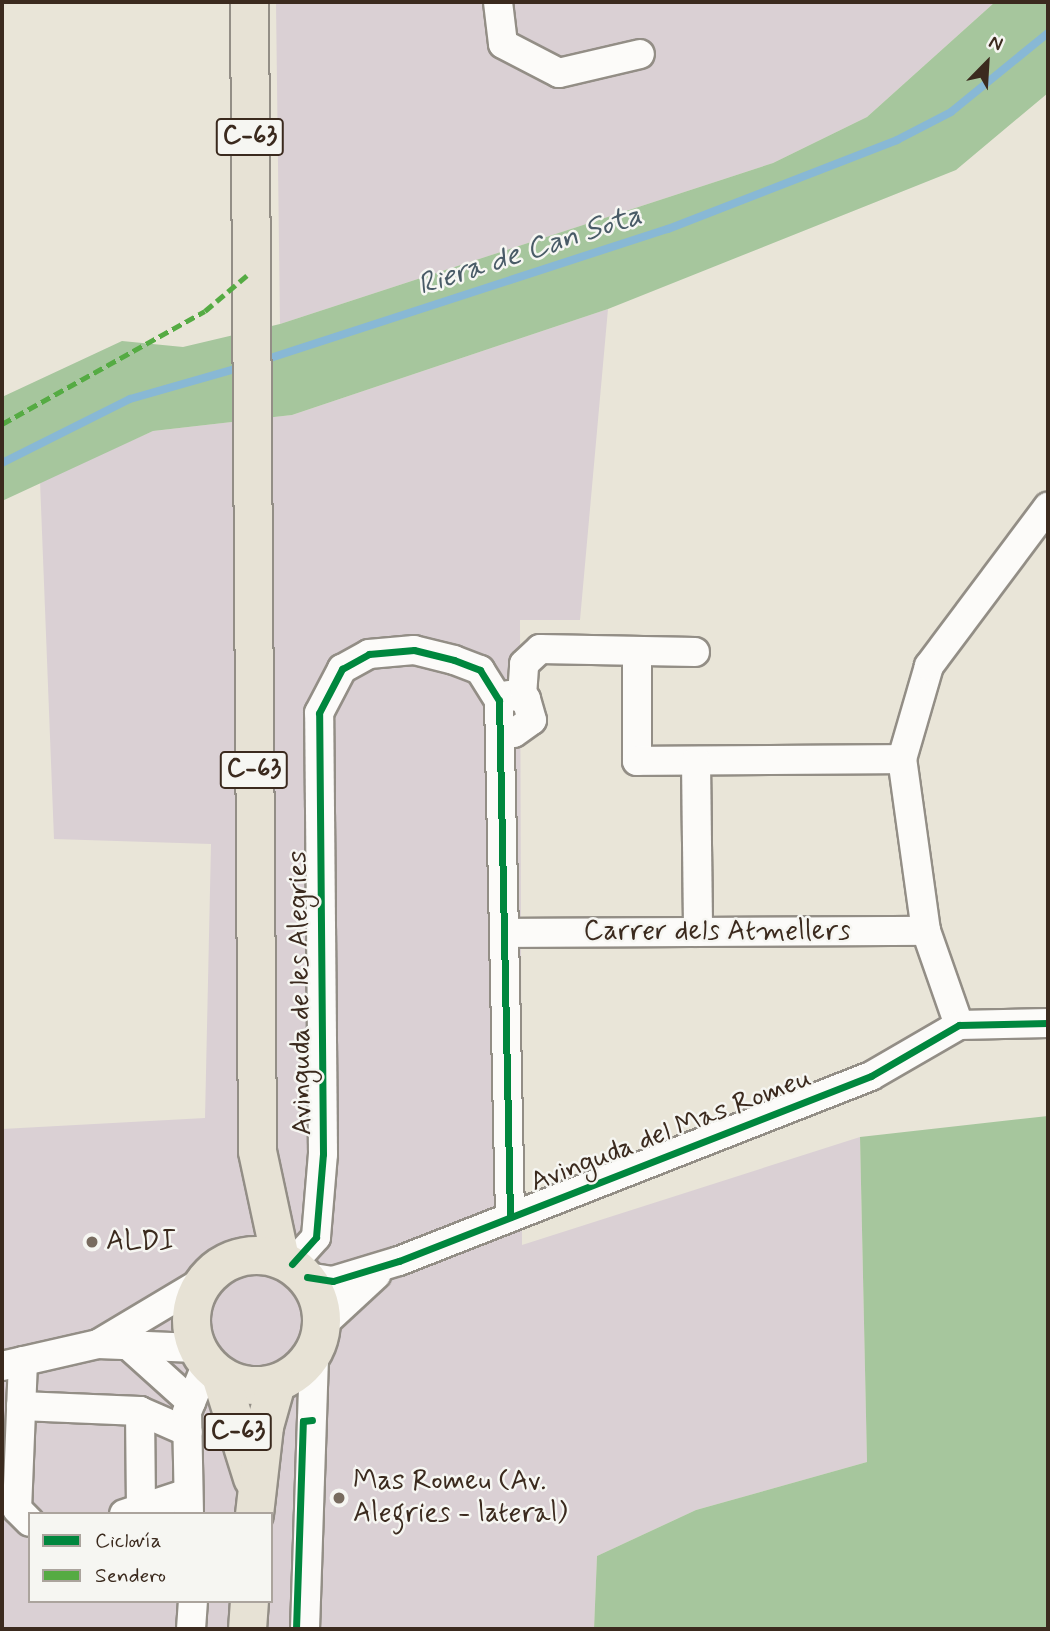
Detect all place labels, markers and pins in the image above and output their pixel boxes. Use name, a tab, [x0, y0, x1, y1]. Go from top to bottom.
place label: ALDI	[106, 1225, 176, 1259]
marker: ALDI	[84, 1234, 100, 1250]
place label: Mas Romeu (Av. Alegries - lateral)	[353, 1465, 567, 1531]
marker: Mas Romeu (Av. Alegries - lateral)	[331, 1490, 347, 1506]

